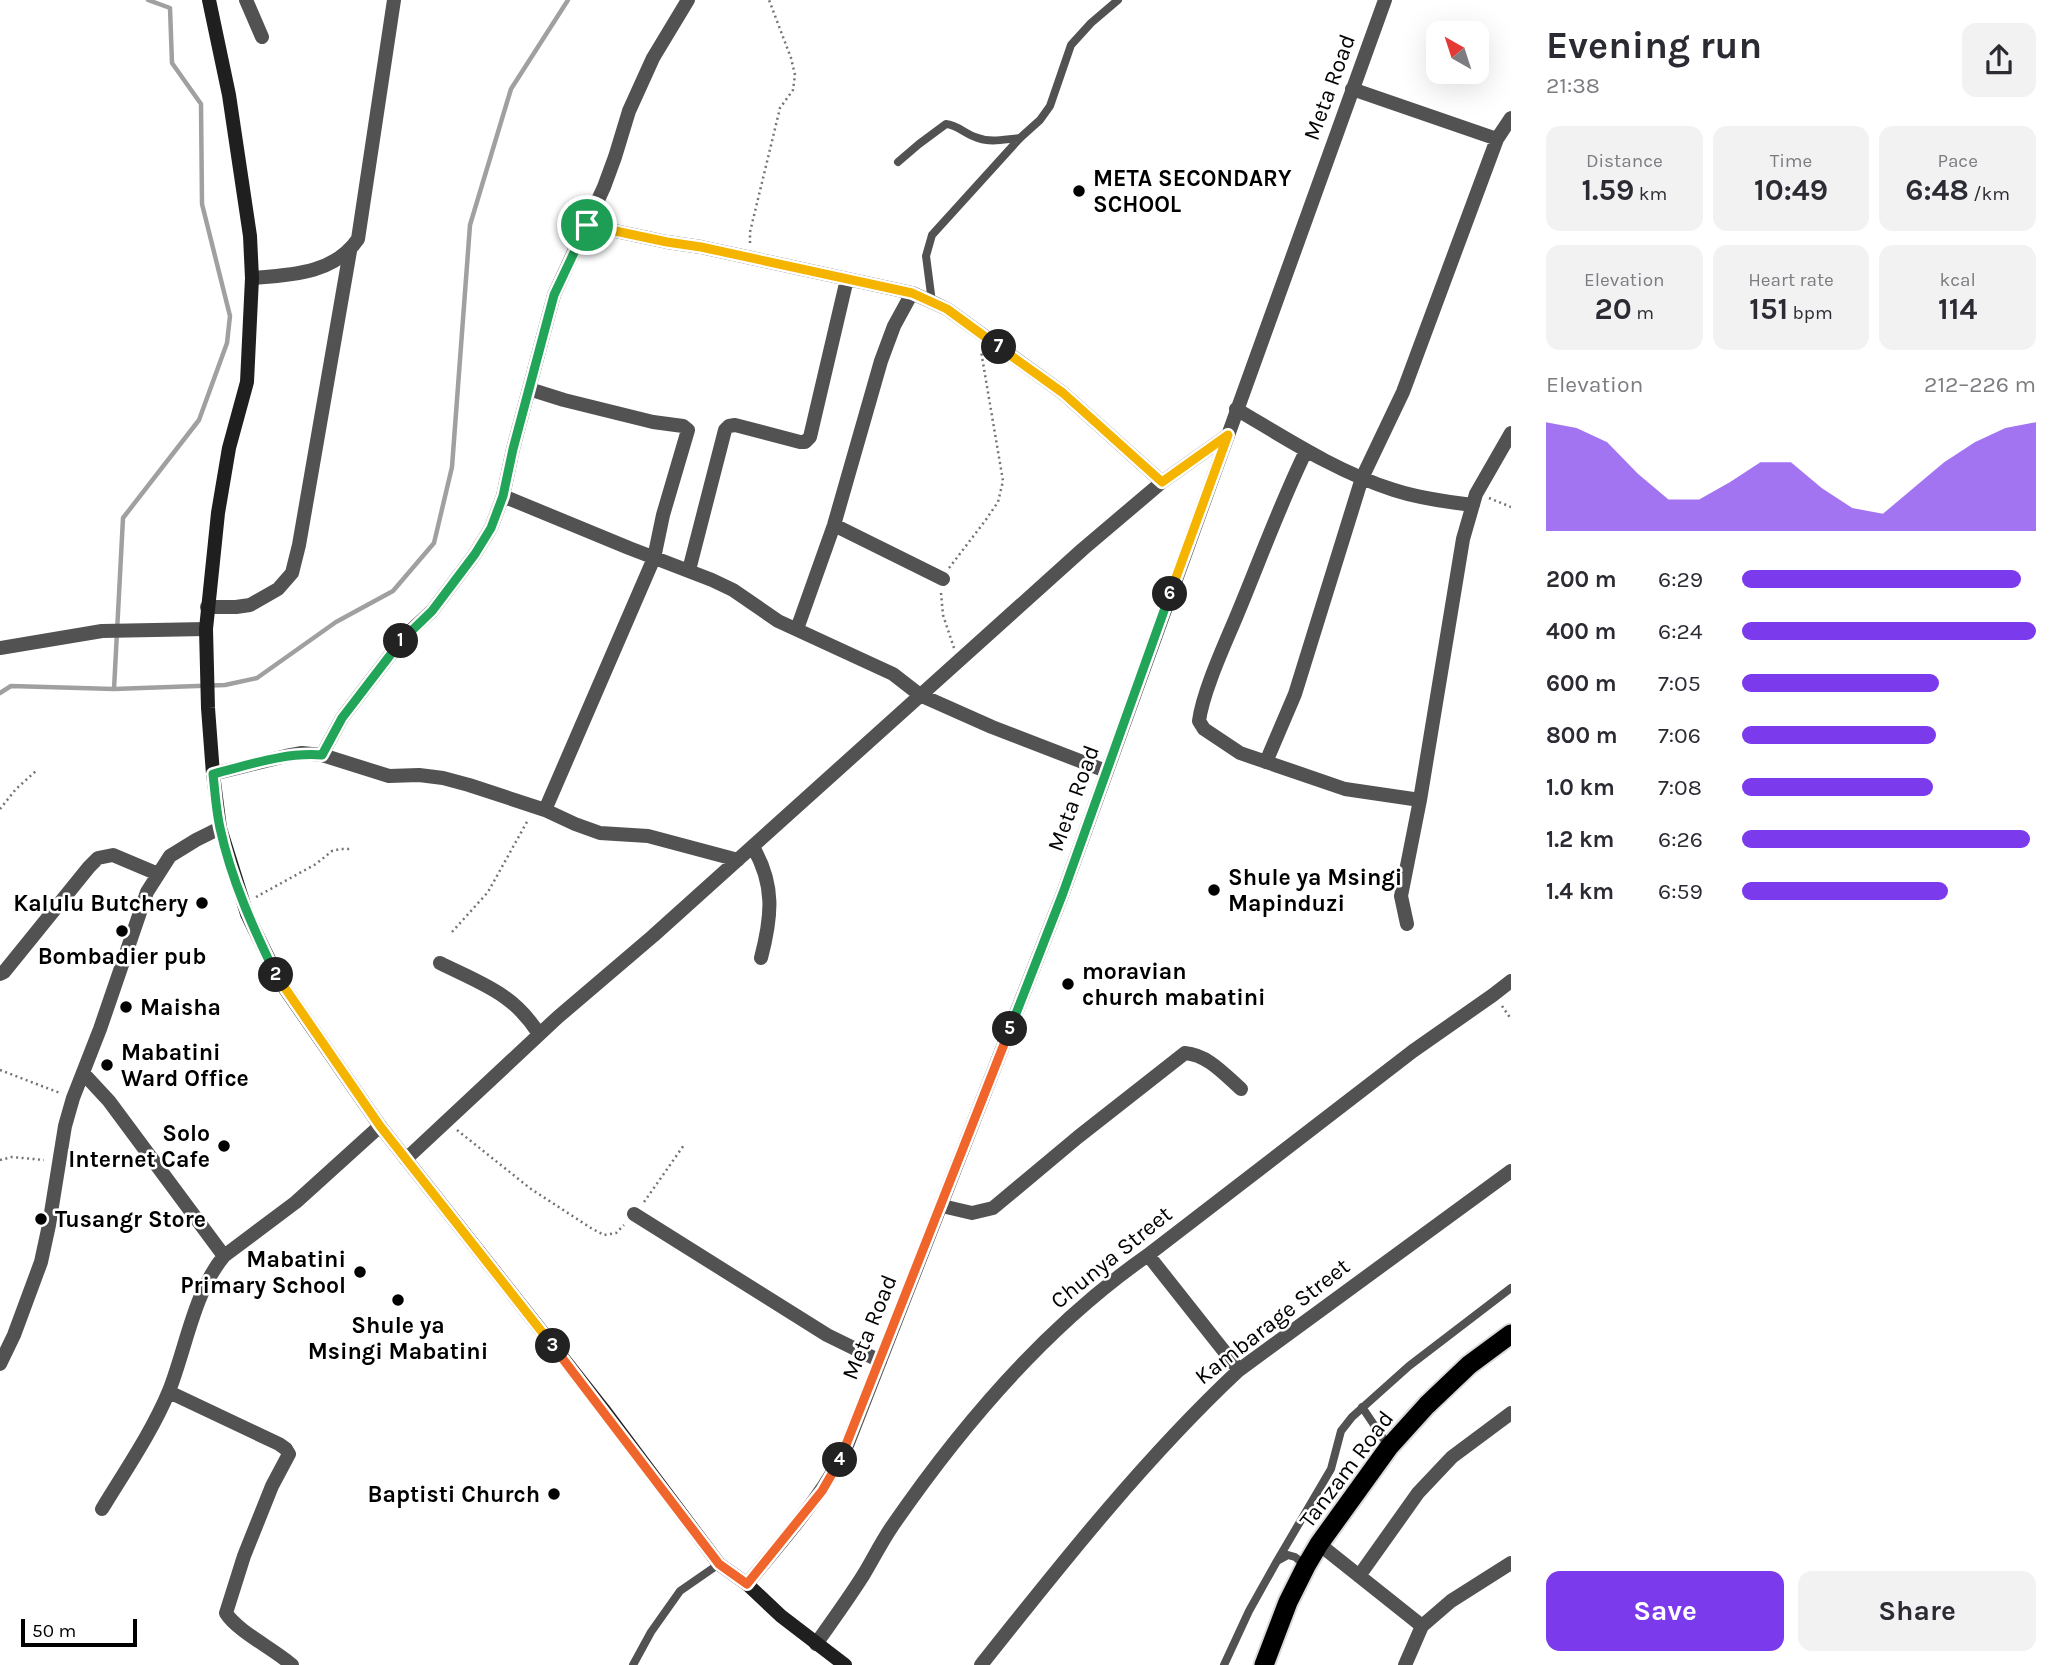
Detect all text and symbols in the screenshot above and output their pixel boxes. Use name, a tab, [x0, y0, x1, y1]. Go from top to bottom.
north arrow	[1426, 21, 1489, 84]
map controls	[1426, 21, 1489, 84]
text: Evening run	[1546, 23, 1762, 68]
button: share	[1962, 23, 2036, 97]
street label: Meta Road	[1298, 30, 1361, 144]
text: 21:38	[1546, 72, 1600, 99]
text: Distance	[1586, 150, 1663, 172]
text: Time	[1770, 150, 1812, 172]
text: Pace	[1937, 150, 1978, 172]
place label: META SECONDARY SCHOOL	[1093, 165, 1292, 218]
text: 1.59	[1581, 172, 1634, 208]
text: 10:49	[1754, 172, 1828, 208]
text: 6:48	[1905, 172, 1969, 208]
marker: META SECONDARY SCHOOL	[1071, 183, 1087, 199]
text: km	[1634, 183, 1667, 205]
text: /km	[1969, 183, 2010, 205]
pin	[557, 195, 617, 255]
icon: arrive	[568, 206, 606, 244]
text: Elevation	[1584, 269, 1665, 291]
text: Heart rate	[1748, 269, 1834, 291]
text: kcal	[1940, 269, 1976, 291]
text: 20	[1595, 291, 1632, 327]
text: 151	[1749, 291, 1788, 327]
text: 114	[1938, 291, 1977, 327]
text: m	[1632, 302, 1654, 324]
text: bpm	[1788, 302, 1833, 324]
pin: 7	[982, 330, 1016, 364]
text: 7	[994, 335, 1003, 357]
text: Elevation	[1546, 371, 1643, 398]
text: 212–226 m	[1924, 371, 2036, 398]
text: 200 m	[1546, 566, 1617, 593]
text: 6:29	[1658, 566, 1703, 593]
pin: 6	[1152, 576, 1188, 612]
text: 6	[1164, 582, 1175, 604]
text: 400 m	[1546, 618, 1616, 645]
text: 6:24	[1658, 618, 1703, 645]
pin: 1	[384, 624, 418, 658]
text: 1	[397, 629, 404, 651]
text: 600 m	[1546, 670, 1617, 697]
text: 7:05	[1658, 670, 1701, 697]
text: 800 m	[1546, 722, 1618, 749]
text: 7:06	[1658, 722, 1701, 749]
street label: Meta Road	[1042, 741, 1105, 855]
text: 1.0 km	[1546, 774, 1615, 801]
text: 7:08	[1658, 774, 1702, 801]
text: 1.2 km	[1546, 826, 1614, 853]
text: 6:26	[1658, 826, 1703, 853]
place label: Shule ya Msingi Mapinduzi	[1228, 864, 1402, 917]
text: 1.4 km	[1546, 878, 1614, 905]
text: 6:59	[1658, 878, 1703, 905]
marker: Shule ya Msingi Mapinduzi	[1206, 882, 1222, 898]
place label: Kalulu Butchery	[13, 890, 188, 917]
marker: Kalulu Butchery	[194, 895, 210, 911]
marker: Bombadier pub	[114, 923, 130, 939]
place label: Bombadier pub	[38, 943, 206, 970]
pin: 2	[258, 958, 294, 992]
place label: moravian church mabatini	[1082, 958, 1266, 1011]
text: 2	[270, 963, 281, 985]
marker: moravian church mabatini	[1060, 976, 1076, 992]
place label: Maisha	[140, 994, 221, 1021]
marker: Maisha	[118, 999, 134, 1015]
pin: 5	[992, 1012, 1028, 1046]
text: 5	[1004, 1017, 1015, 1039]
place label: Mabatini Ward Office	[121, 1039, 249, 1092]
marker: Mabatini Ward Office	[99, 1057, 115, 1073]
place label: Solo Internet Cafe	[68, 1120, 210, 1173]
marker: Solo Internet Cafe	[216, 1138, 232, 1154]
street label: Chunya Street	[1045, 1200, 1177, 1314]
place label: Tusangr Store	[55, 1206, 206, 1233]
marker: Tusangr Store	[33, 1211, 49, 1227]
place label: Mabatini Primary School	[180, 1246, 346, 1299]
street label: Kambarage Street	[1190, 1252, 1355, 1390]
marker: Mabatini Primary School	[352, 1264, 368, 1280]
street label: Meta Road	[836, 1271, 903, 1384]
marker: Shule ya Msingi Mabatini	[390, 1292, 406, 1308]
place label: Shule ya Msingi Mabatini	[308, 1312, 488, 1365]
pin: 3	[536, 1328, 570, 1364]
text: 3	[547, 1334, 558, 1356]
street label: Tanzam Road	[1294, 1405, 1399, 1533]
pin: 4	[822, 1442, 858, 1478]
text: 4	[834, 1448, 845, 1470]
place label: Baptisti Church	[368, 1481, 540, 1508]
marker: Baptisti Church	[546, 1486, 562, 1502]
button: Save	[1546, 1571, 1784, 1651]
button: Share	[1798, 1571, 2036, 1651]
scale bar	[21, 1616, 136, 1648]
text: 50 m	[32, 1620, 76, 1642]

